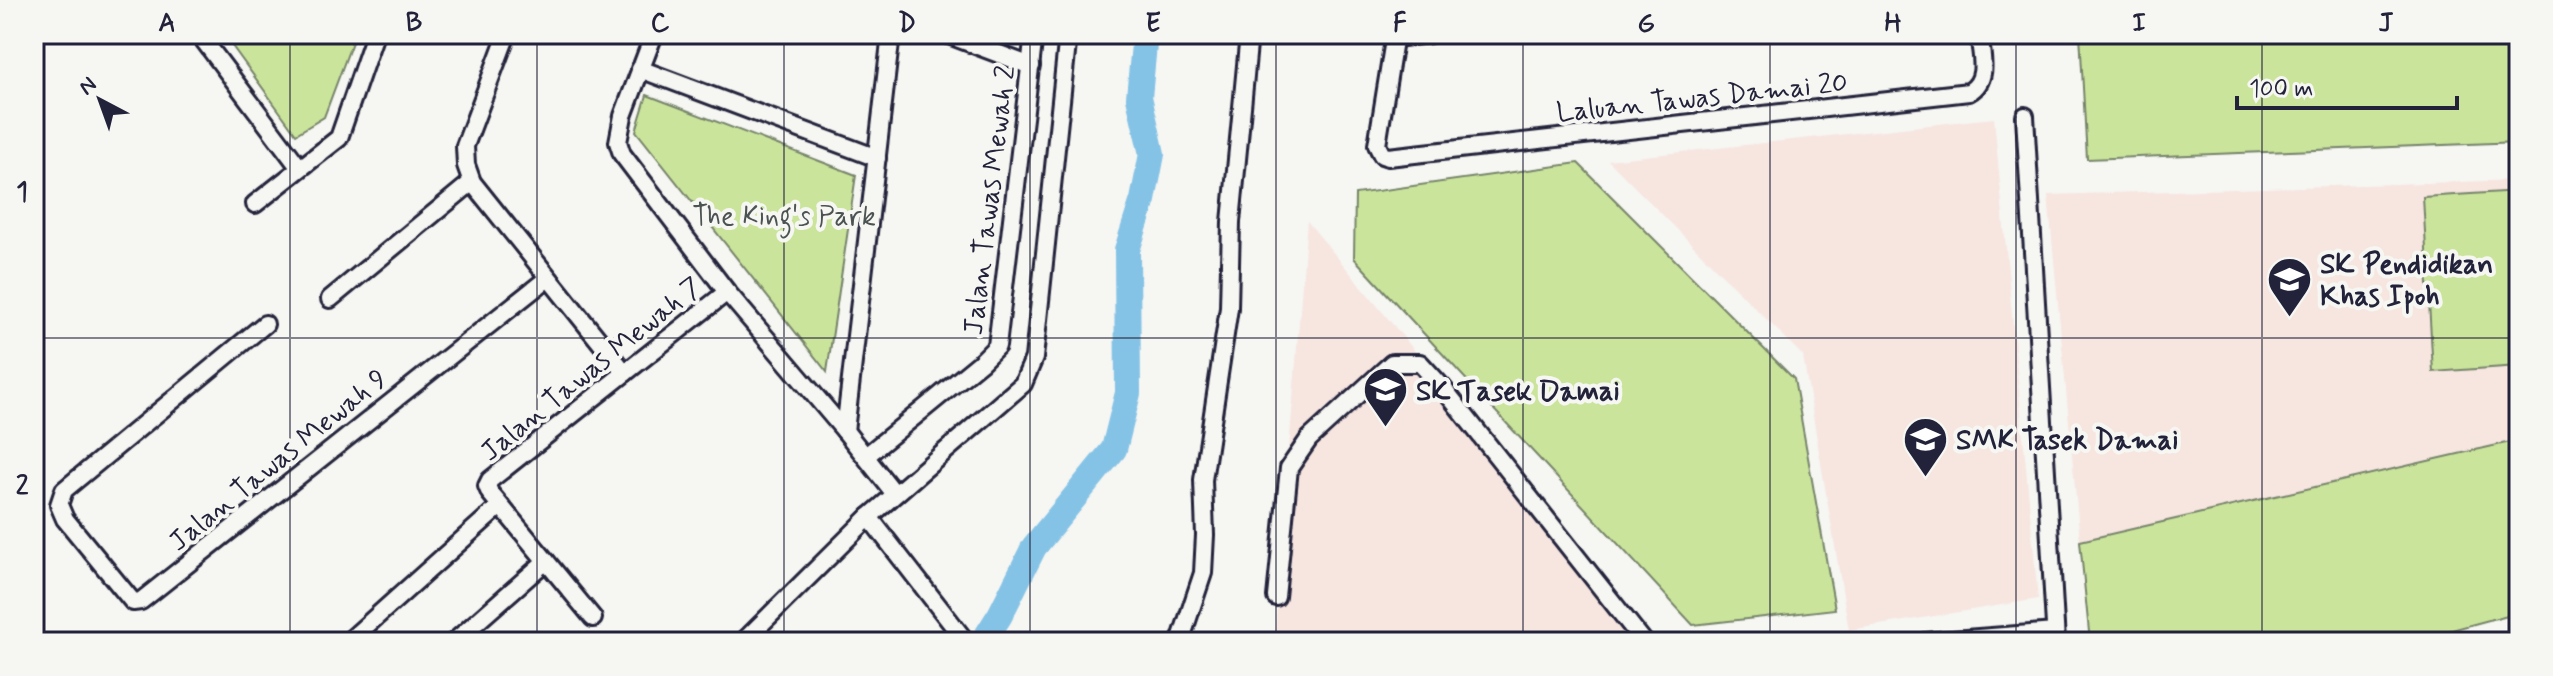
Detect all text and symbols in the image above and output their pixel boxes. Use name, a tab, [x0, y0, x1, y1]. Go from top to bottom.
text: A	[158, 7, 176, 41]
text: B	[406, 7, 422, 41]
text: C	[651, 7, 670, 41]
text: D	[898, 7, 916, 41]
text: E	[1145, 7, 1161, 41]
text: F	[1393, 7, 1407, 41]
text: G	[1637, 7, 1655, 41]
text: H	[1885, 7, 1902, 41]
text: I	[2132, 7, 2146, 41]
text: J	[2378, 7, 2394, 41]
north arrow	[60, 60, 140, 140]
scale bar	[2237, 60, 2457, 110]
street label: Jalan Tawas Mewah 2	[956, 63, 1025, 337]
street label: Laluan Tawas Damai 20	[1555, 65, 1850, 132]
text: N	[73, 71, 103, 102]
text: 100 m	[2249, 74, 2313, 105]
text: 1	[16, 176, 28, 210]
park label: The King's Park	[692, 199, 876, 239]
place label: SK Pendidikan Khas Ipoh	[2320, 247, 2493, 316]
school or university icon: SK Pendidikan Khas Ipoh	[2265, 255, 2313, 318]
street label: Jalan Tawas Mewah 7	[473, 269, 710, 471]
street label: Jalan Tawas Mewah 9	[162, 361, 396, 561]
school or university icon: SK Tasek Damai	[1361, 366, 1409, 429]
place label: SK Tasek Damai	[1416, 374, 1620, 411]
school or university icon: SMK Tasek Damai	[1901, 415, 1949, 478]
place label: SMK Tasek Damai	[1956, 423, 2178, 460]
text: 2	[16, 470, 29, 504]

